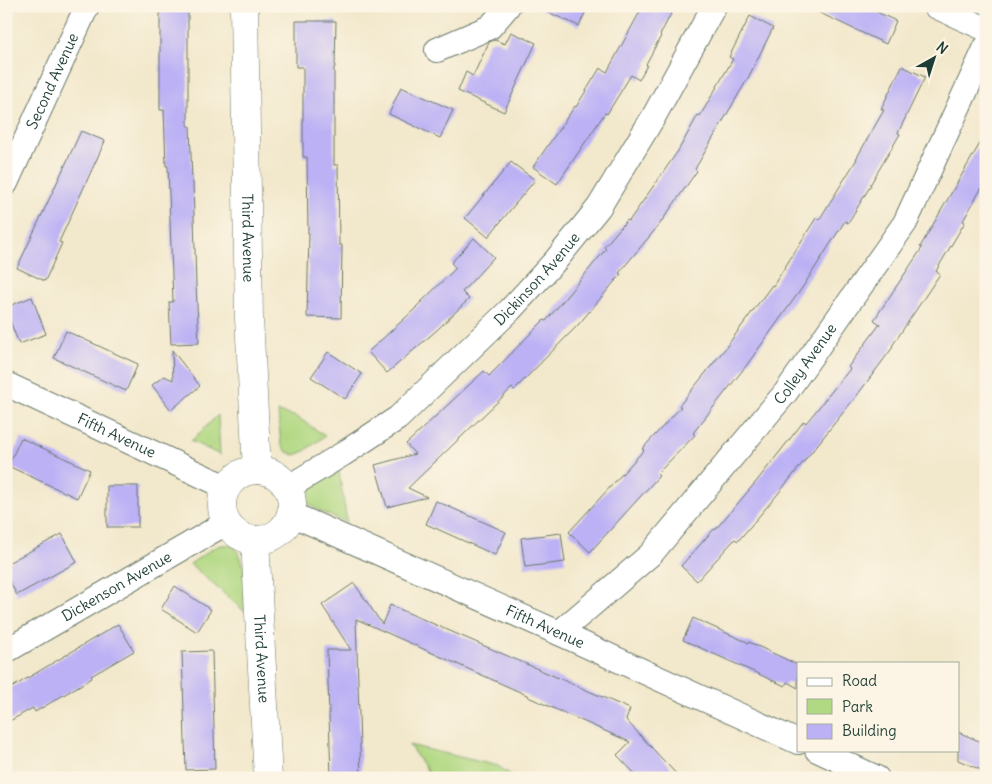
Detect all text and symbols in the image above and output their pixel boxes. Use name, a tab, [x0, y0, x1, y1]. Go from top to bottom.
street label: Second Avenue	[22, 30, 82, 132]
north arrow	[910, 32, 960, 82]
text: N	[933, 38, 952, 58]
street label: Third Avenue	[238, 194, 258, 282]
street label: Dickinson Avenue	[490, 228, 584, 329]
street label: Colley Avenue	[769, 320, 840, 408]
street label: Fifth Avenue	[74, 409, 159, 462]
street label: Dickenson Avenue	[58, 547, 175, 626]
street label: Fifth Avenue	[503, 601, 588, 652]
street label: Third Avenue	[250, 614, 274, 704]
legend	[797, 662, 960, 752]
text: Road	[842, 671, 877, 690]
text: Park	[842, 697, 873, 716]
text: Building	[842, 721, 897, 740]

